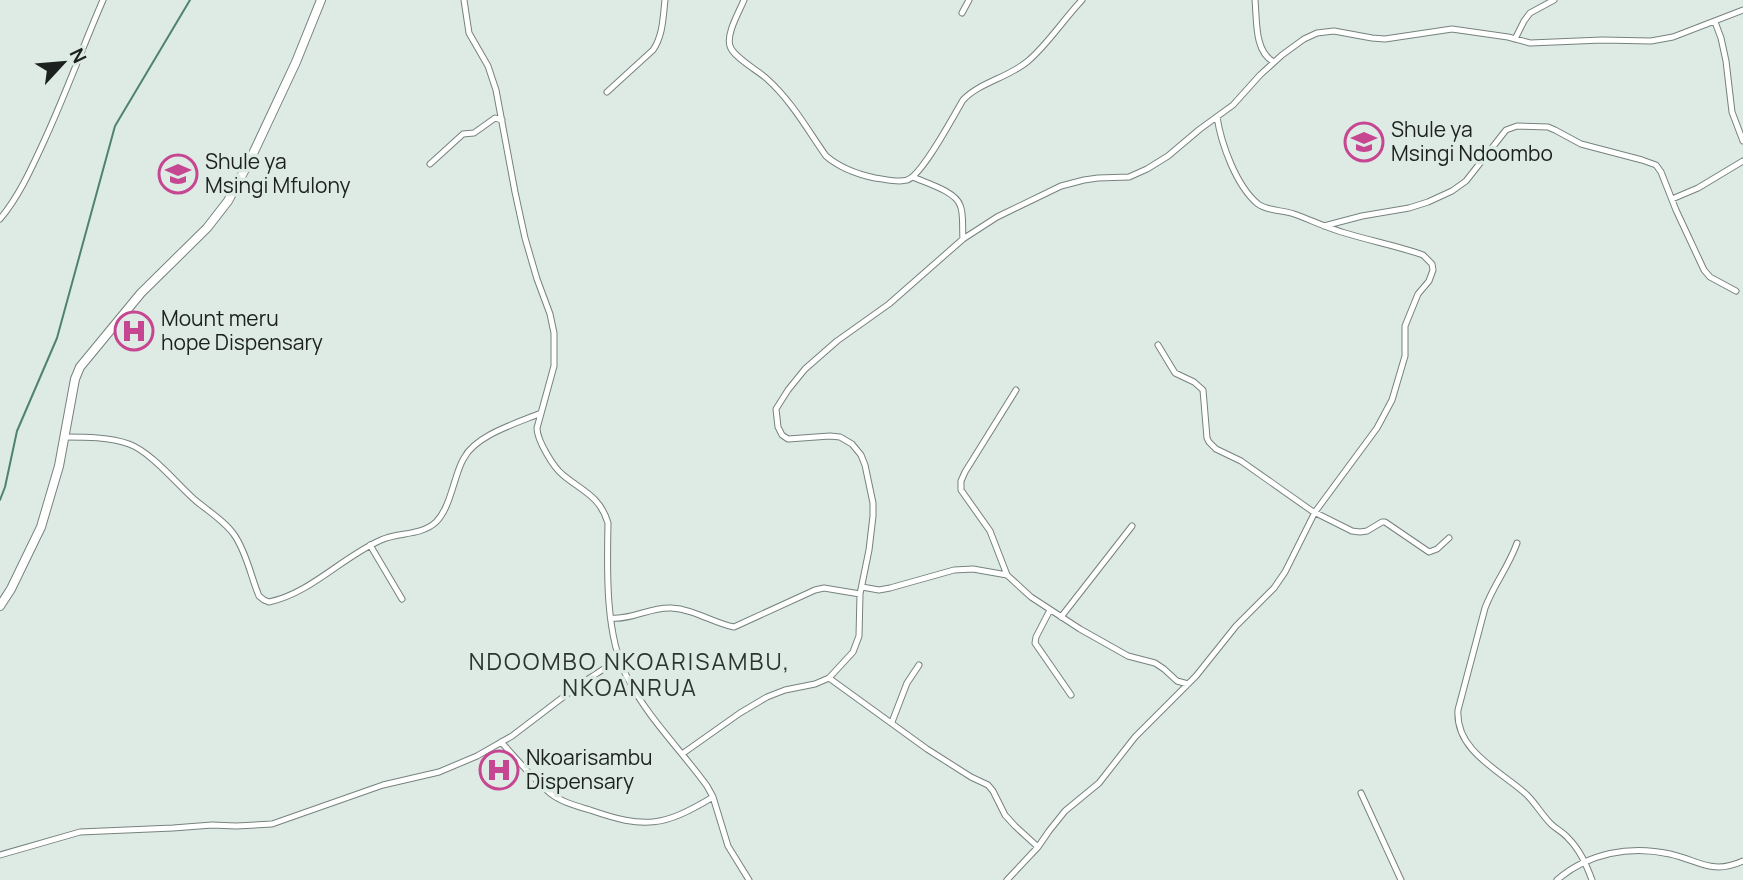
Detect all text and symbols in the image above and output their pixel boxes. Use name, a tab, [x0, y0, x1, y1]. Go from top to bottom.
north arrow	[28, 28, 98, 98]
text: N	[64, 44, 93, 67]
place label: Shule ya Msingi Ndoombo	[1391, 115, 1553, 167]
school or university icon: Shule ya Msingi Ndoombo	[1343, 121, 1385, 163]
place label: Shule ya Msingi Mfulony	[205, 147, 351, 199]
school or university icon: Shule ya Msingi Mfulony	[157, 153, 199, 195]
place label: Mount meru hope Dispensary	[161, 304, 323, 356]
hospital icon: Mount meru hope Dispensary	[113, 310, 155, 352]
district label: NDOOMBO NKOARISAMBU, NKOANRUA	[469, 645, 791, 703]
place label: Nkoarisambu Dispensary	[526, 743, 653, 795]
hospital icon: Nkoarisambu Dispensary	[478, 749, 520, 791]

